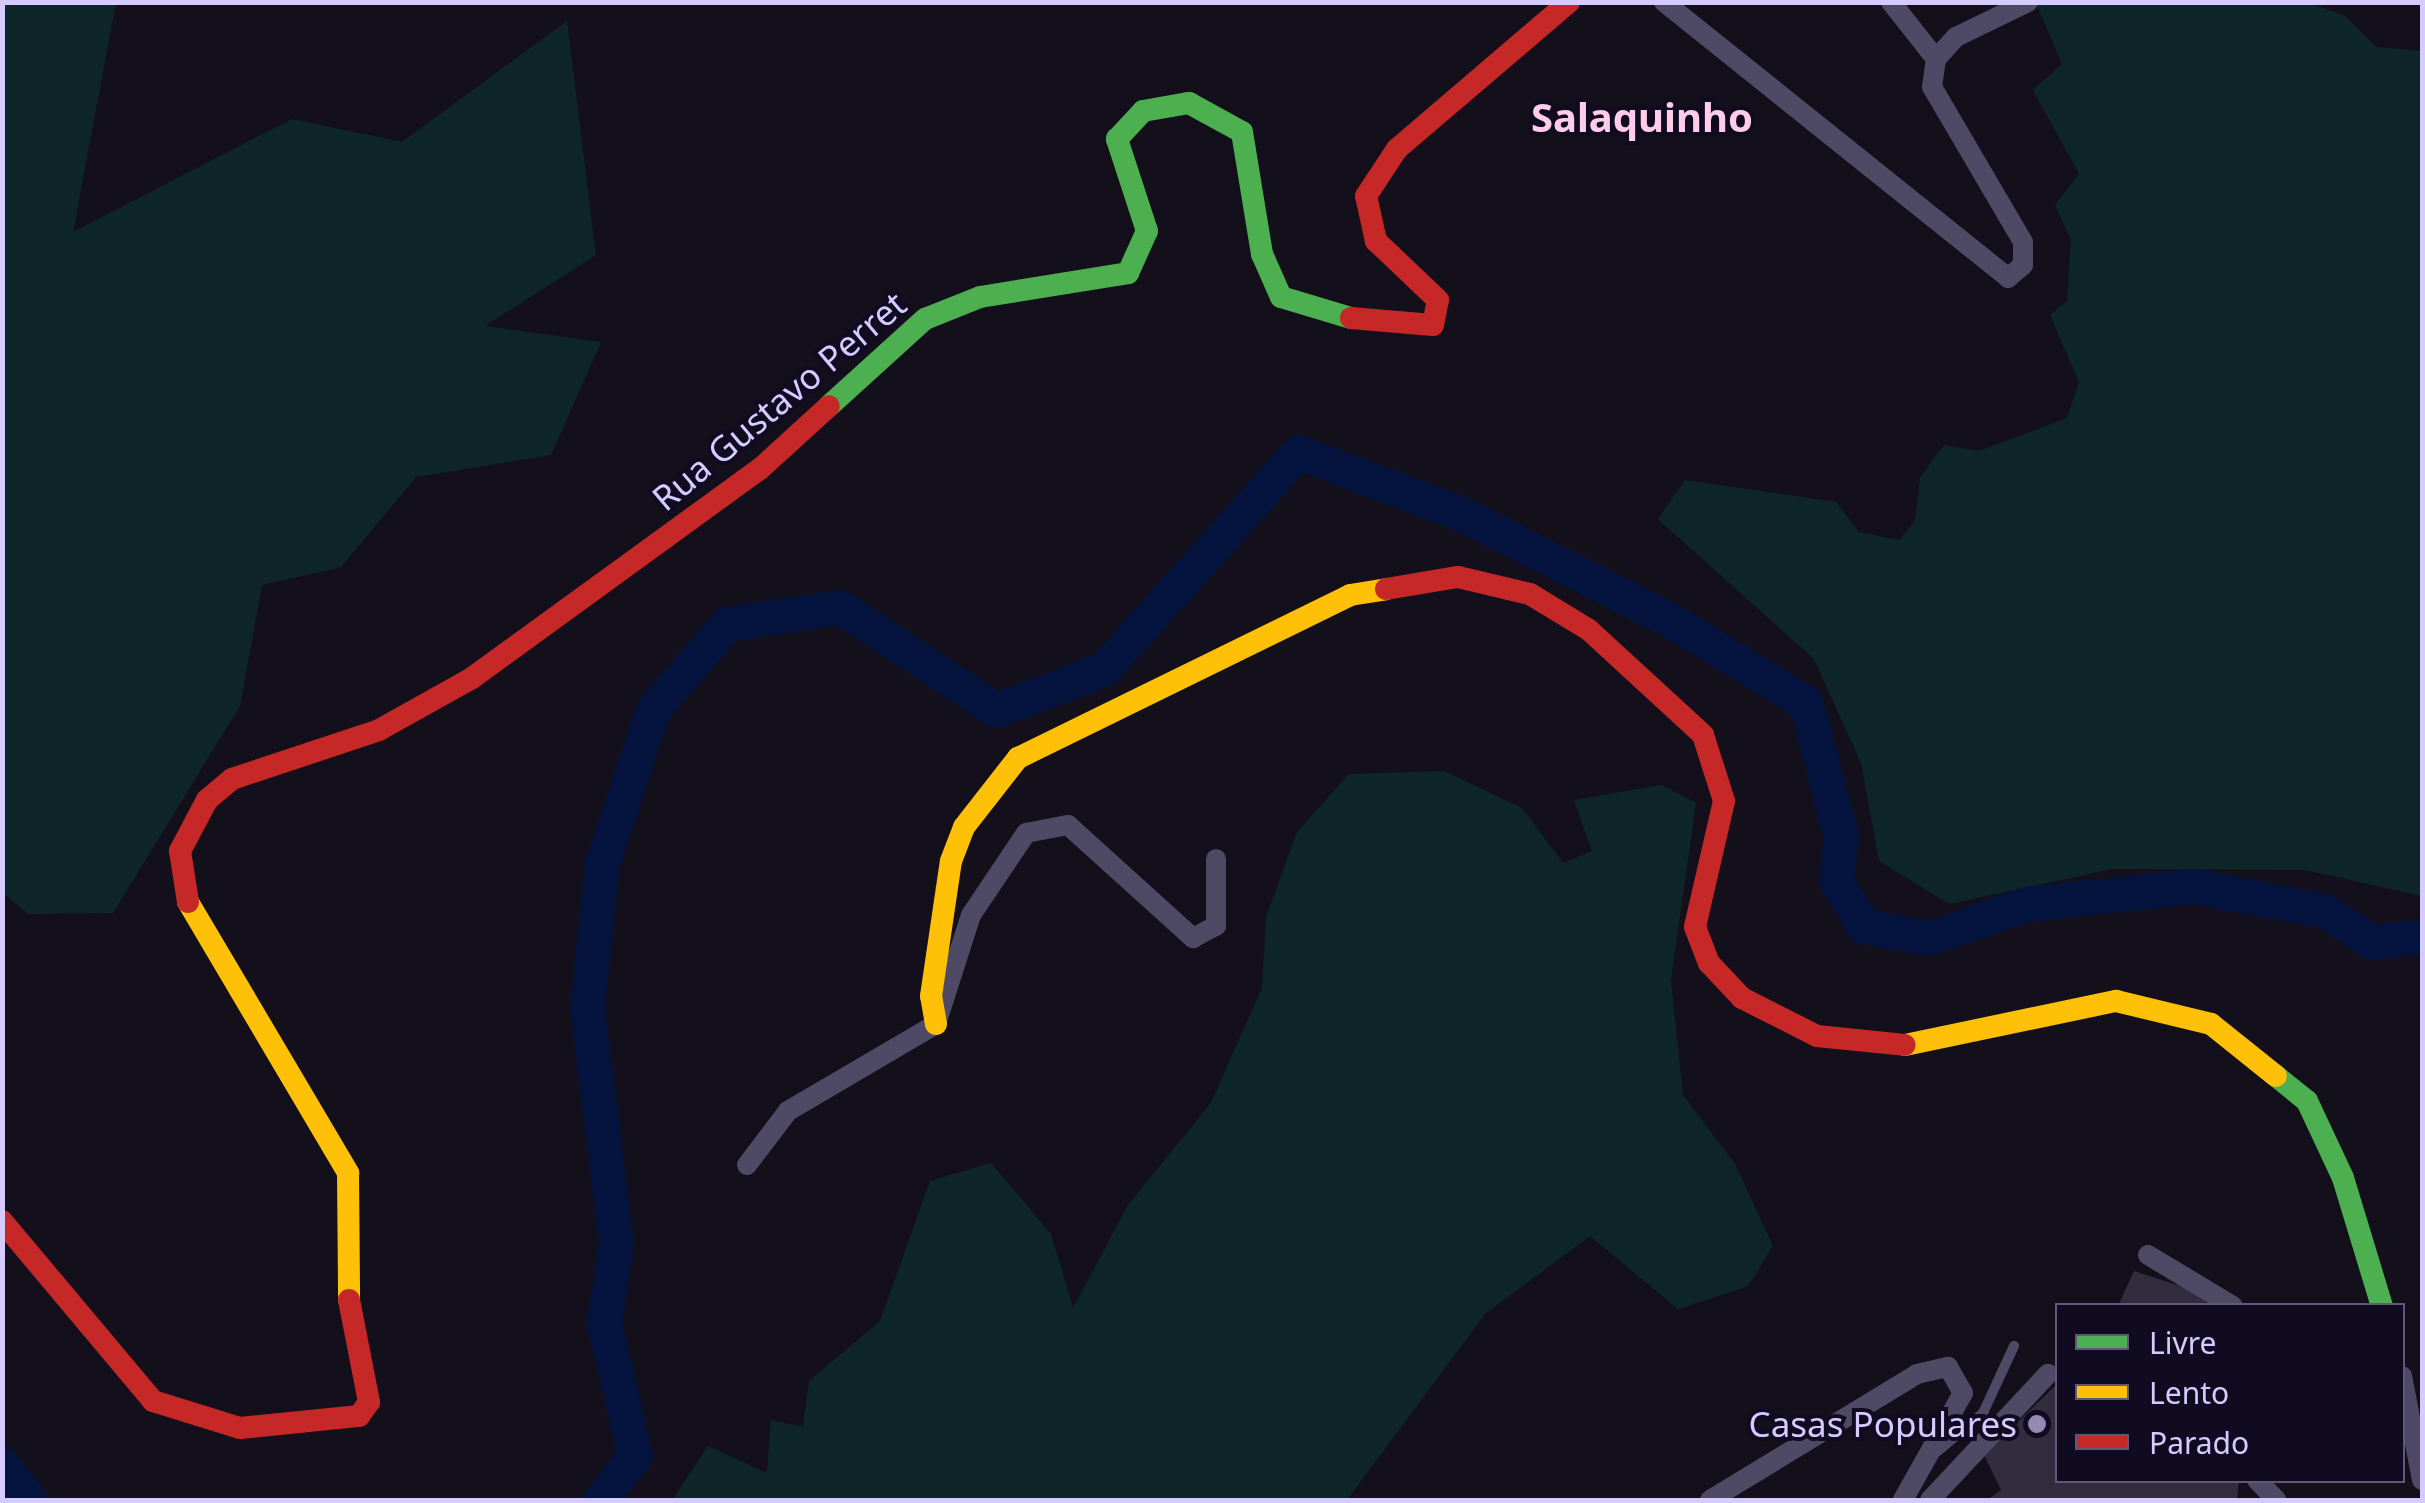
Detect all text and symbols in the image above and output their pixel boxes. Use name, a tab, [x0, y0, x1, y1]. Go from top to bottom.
district label: Salaquinho	[1531, 93, 1753, 141]
street label: Rua Gustavo Perret	[644, 283, 914, 519]
legend	[2055, 1303, 2405, 1483]
text: Livre	[2149, 1322, 2216, 1363]
text: Lento	[2149, 1372, 2229, 1413]
place label: Casas Populares	[1749, 1403, 2017, 1445]
marker: Casas Populares	[2026, 1413, 2048, 1435]
text: Parado	[2149, 1422, 2249, 1463]

